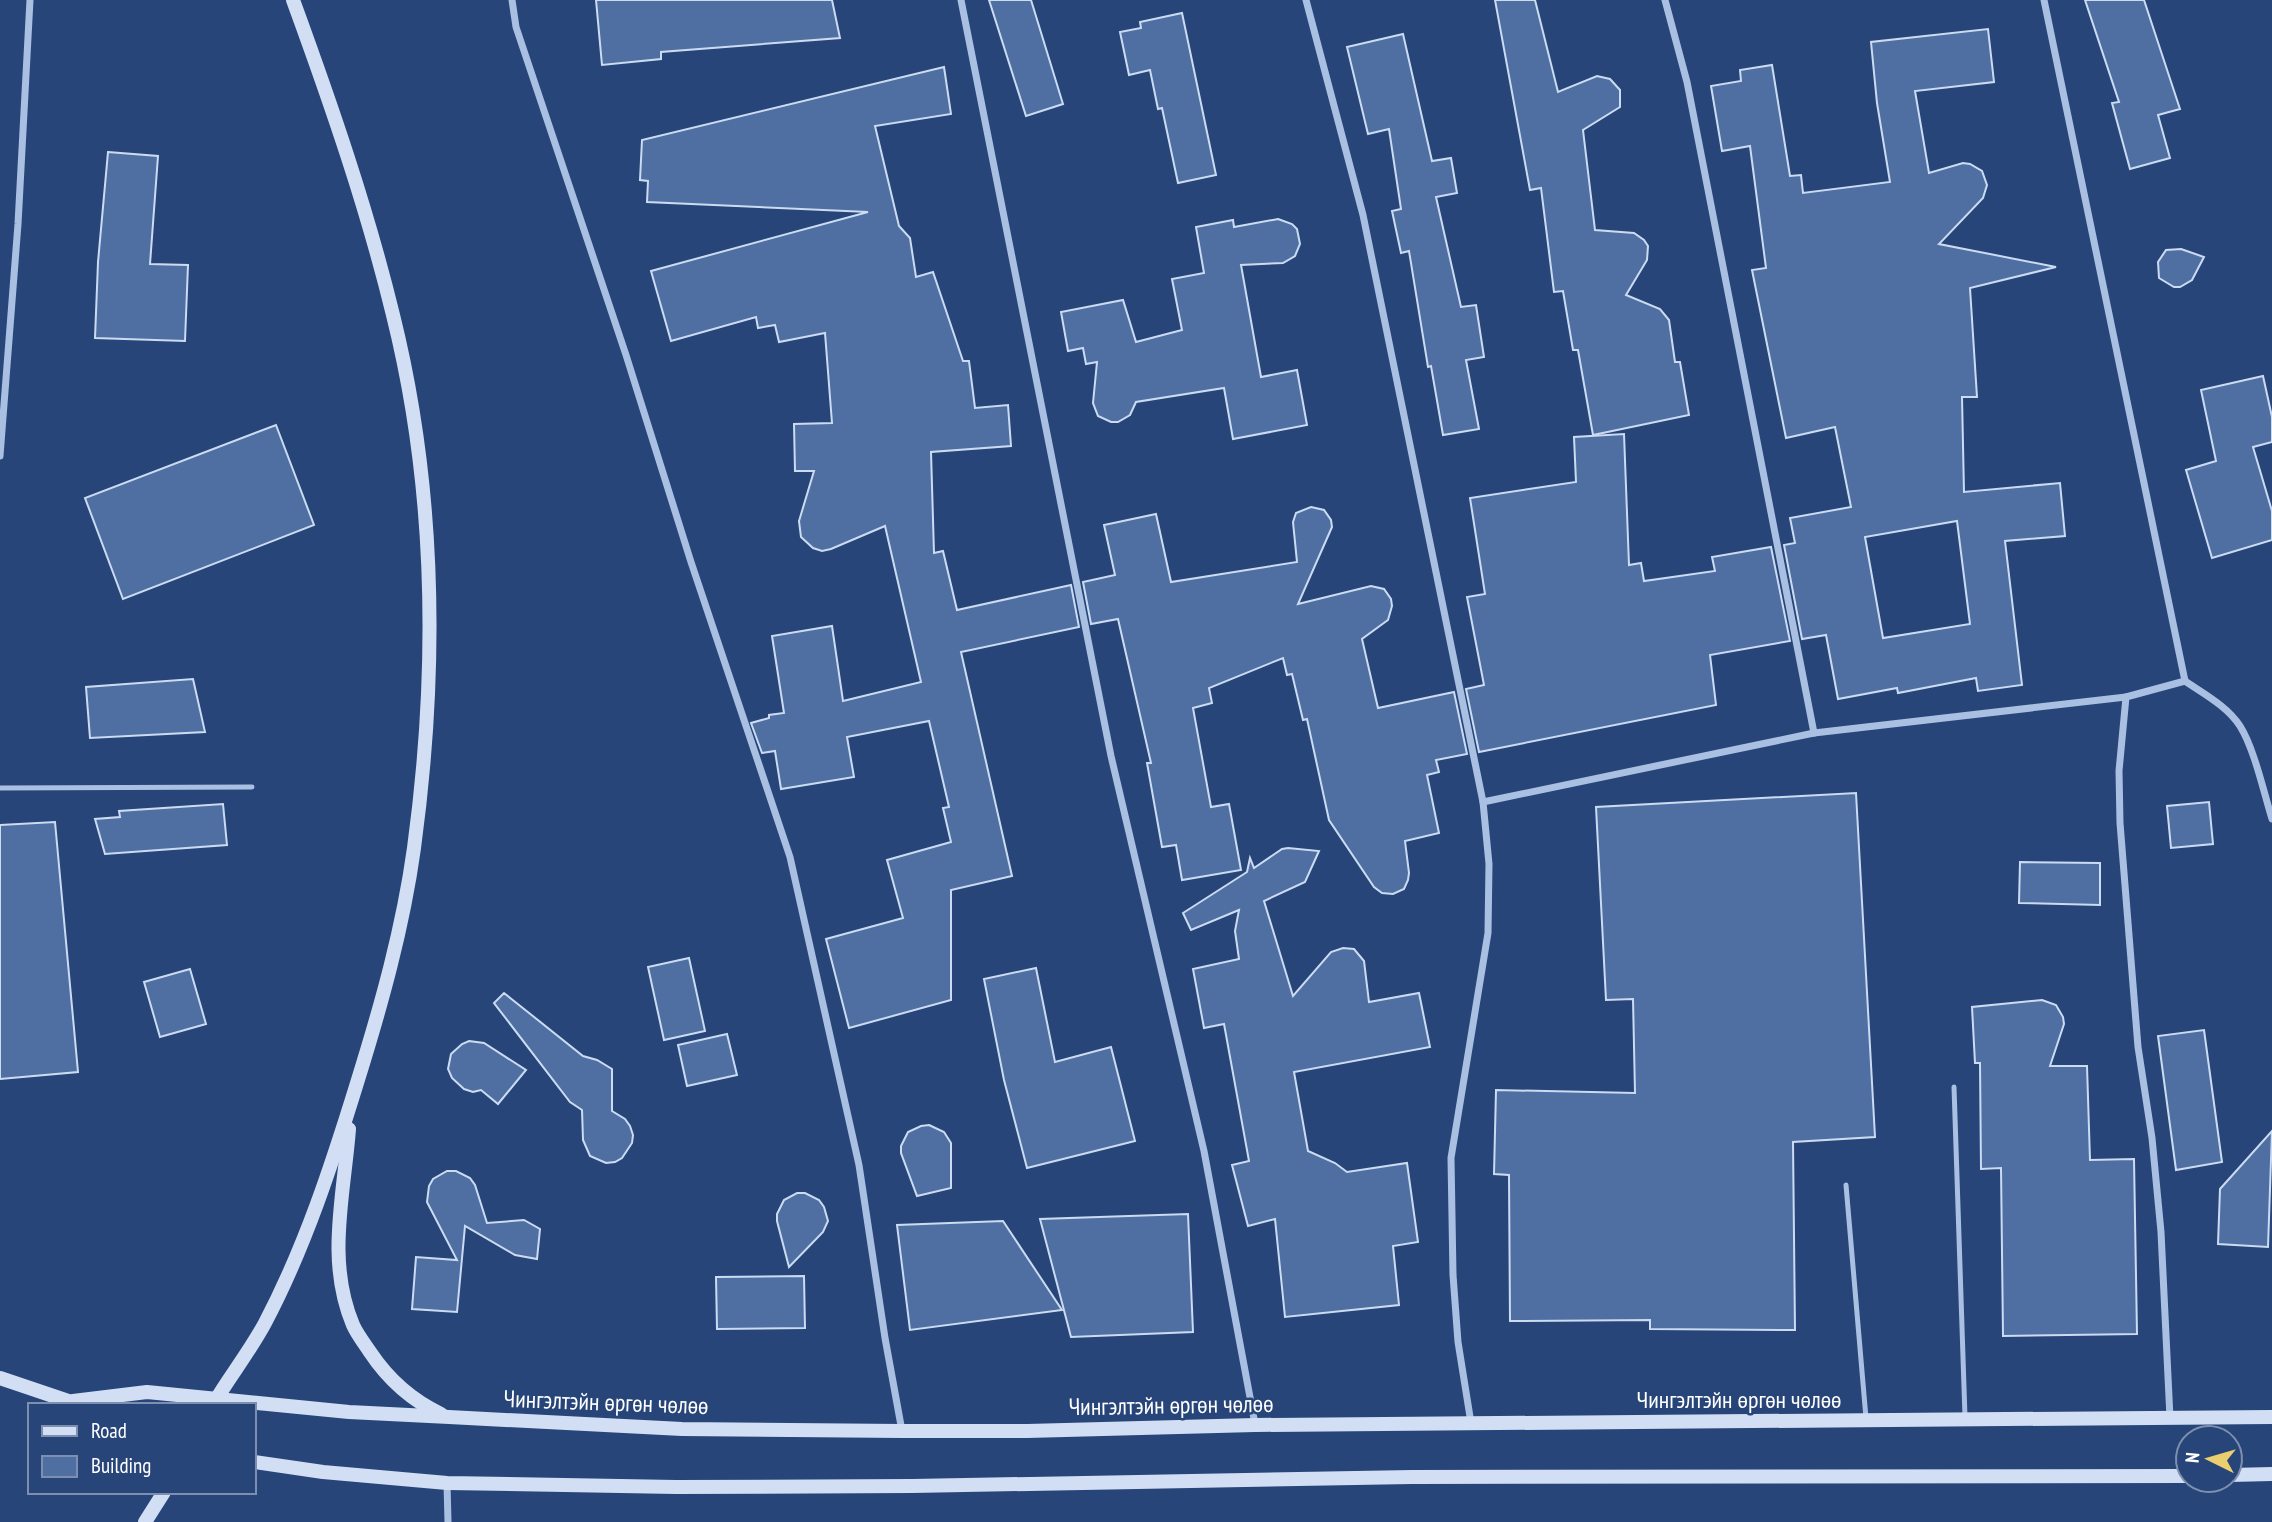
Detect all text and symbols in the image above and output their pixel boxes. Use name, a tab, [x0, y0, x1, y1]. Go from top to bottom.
street label: Чингэлтэйн өргөн чөлөө	[503, 1383, 709, 1421]
street label: Чингэлтэйн өргөн чөлөө	[1637, 1384, 1841, 1415]
street label: Чингэлтэйн өргөн чөлөө	[1068, 1388, 1274, 1422]
legend	[28, 1403, 256, 1494]
text: Road	[91, 1417, 127, 1444]
north arrow	[2174, 1424, 2244, 1494]
text: N	[2180, 1451, 2204, 1464]
text: Building	[91, 1452, 151, 1479]

